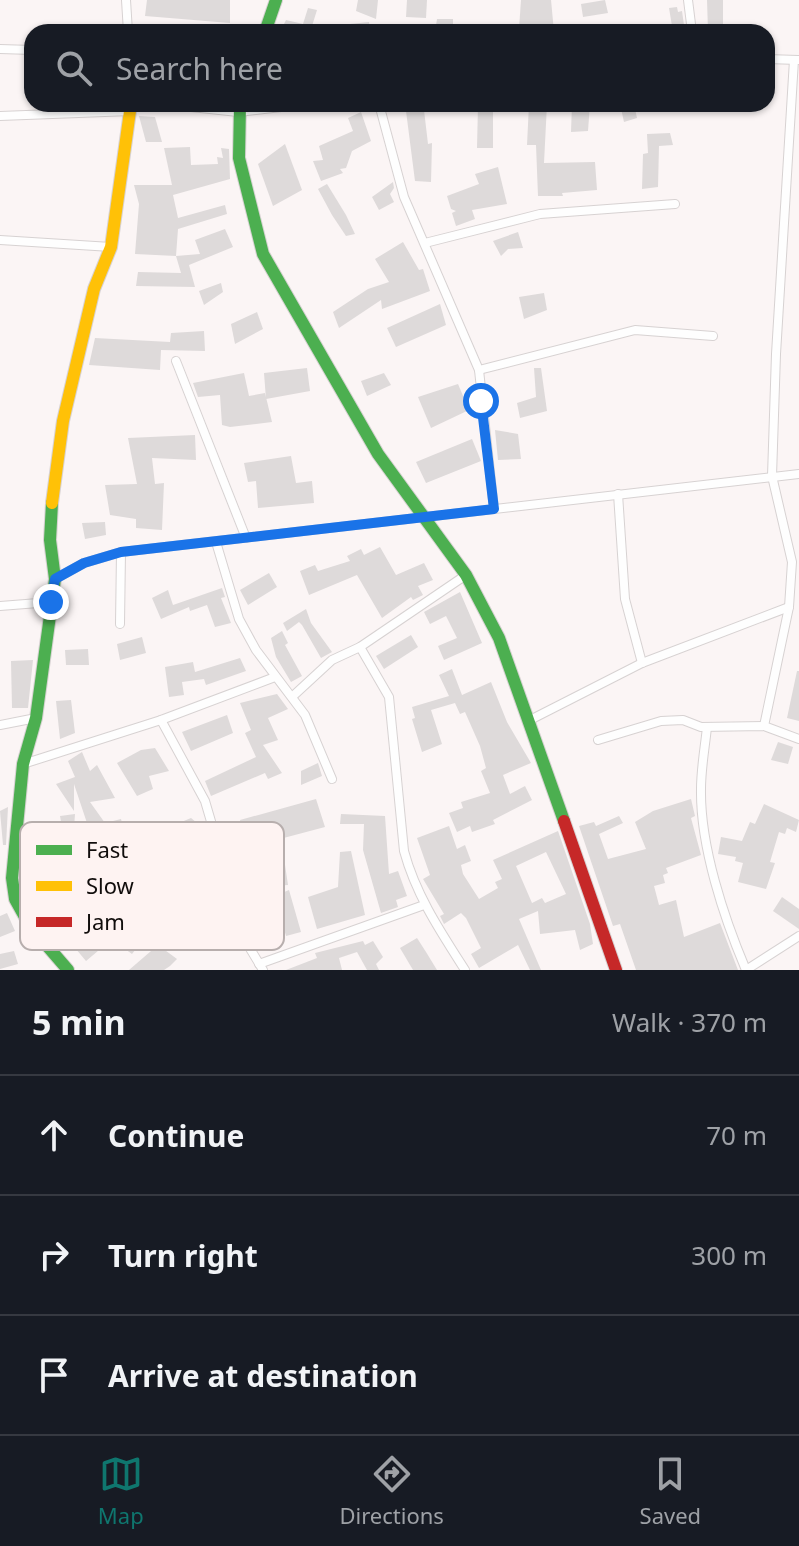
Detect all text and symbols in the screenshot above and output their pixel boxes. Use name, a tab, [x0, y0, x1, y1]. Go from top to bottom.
search box	[24, 24, 775, 112]
icon: search	[52, 46, 96, 90]
text: Search here	[116, 48, 283, 89]
route start	[463, 383, 499, 419]
route end	[33, 584, 69, 620]
legend	[20, 822, 284, 950]
text: Fast	[86, 834, 128, 864]
text: Slow	[86, 870, 135, 900]
text: Jam	[84, 906, 125, 936]
text: 5 min	[32, 999, 126, 1045]
text: Walk · 370 m	[612, 1004, 767, 1040]
icon: ahead	[32, 1113, 76, 1157]
text: Continue	[108, 1115, 244, 1156]
text: 70 m	[706, 1117, 767, 1153]
icon: right	[32, 1233, 76, 1277]
text: Turn right	[108, 1235, 258, 1276]
text: 300 m	[691, 1237, 767, 1273]
icon: arrive	[32, 1353, 76, 1397]
text: Arrive at destination	[108, 1355, 418, 1396]
tab: Map	[98, 1452, 144, 1530]
tab: Directions	[339, 1452, 444, 1530]
tab: Saved	[640, 1452, 701, 1530]

